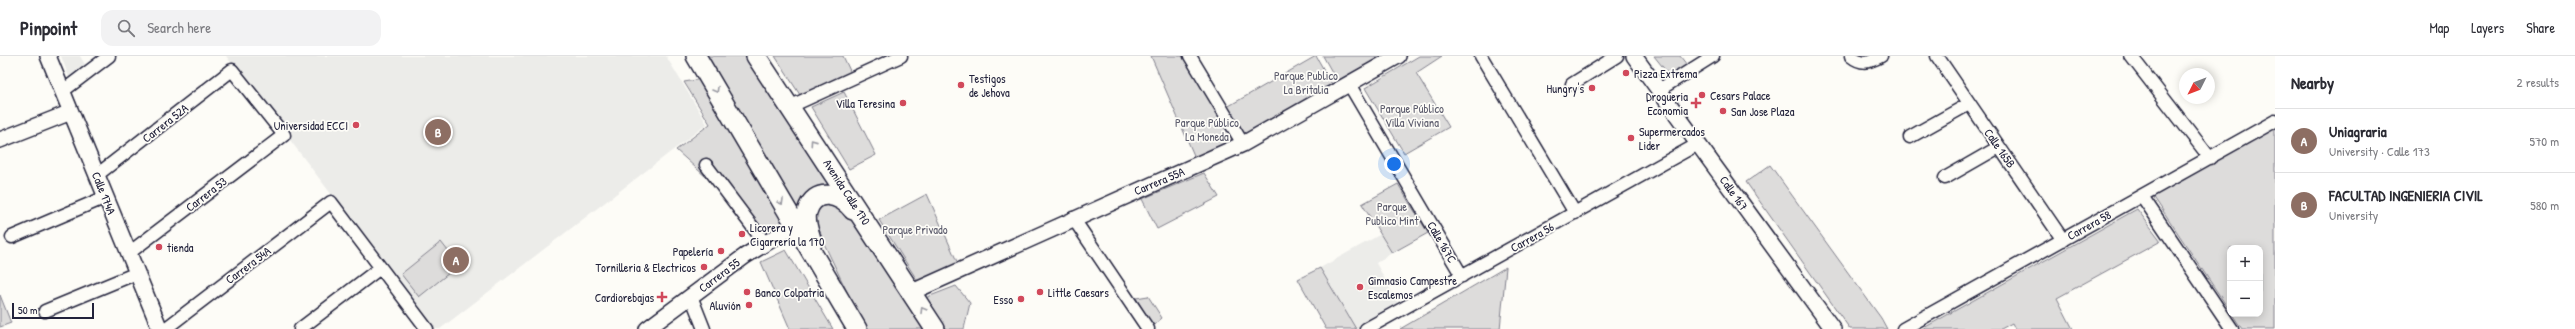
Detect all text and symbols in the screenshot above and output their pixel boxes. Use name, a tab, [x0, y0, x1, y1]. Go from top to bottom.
search box	[101, 10, 381, 46]
text: Pinpoint	[20, 15, 77, 41]
icon: search	[115, 17, 137, 39]
text: Search here	[147, 17, 211, 38]
text: Map	[2429, 18, 2449, 37]
text: Layers	[2471, 18, 2504, 37]
text: Share	[2526, 18, 2555, 37]
place label: Pizza Extrema	[1634, 65, 1698, 82]
park label: Parque Publico La Britalia	[1274, 67, 1338, 98]
marker: Pizza Extrema	[1621, 68, 1631, 78]
north arrow	[2179, 68, 2215, 104]
place label: Testigos de Jehova	[969, 70, 1010, 101]
text: Nearby	[2291, 71, 2334, 94]
text: 2 results	[2517, 73, 2559, 91]
marker: Testigos de Jehova	[956, 80, 966, 90]
place label: Hungry's	[1547, 80, 1584, 97]
marker: Hungry's	[1587, 83, 1597, 93]
one-way arrow	[711, 86, 718, 93]
place label: Cesars Palace	[1710, 87, 1771, 104]
place label: Drogueria Economia	[1646, 88, 1688, 119]
marker: Cesars Palace	[1697, 90, 1707, 100]
place label: Villa Teresina	[836, 95, 895, 112]
marker: Villa Teresina	[898, 98, 908, 108]
marker: Drogueria Economia	[1691, 98, 1701, 108]
street label: Carrera 52A	[139, 100, 192, 146]
park label: Parque Público Villa Viviana	[1380, 100, 1444, 131]
place label: San Jose Plaza	[1731, 103, 1795, 120]
marker: San Jose Plaza	[1718, 106, 1728, 116]
park label: Parque Público La Moneda	[1175, 114, 1239, 145]
place label: Universidad ECCI	[274, 117, 348, 134]
pin: B	[425, 117, 451, 147]
marker: Universidad ECCI	[351, 120, 361, 130]
text: Uniagraria	[2329, 121, 2387, 142]
place label: Supermercados Lider	[1639, 123, 1705, 154]
street label: Calle 165B	[1980, 125, 2020, 171]
text: A	[2301, 132, 2307, 150]
text: 570 m	[2529, 132, 2559, 150]
marker: Supermercados Lider	[1626, 133, 1636, 143]
one-way arrow	[810, 139, 818, 146]
text: University · Calle 173	[2329, 142, 2430, 160]
your location	[1384, 154, 1404, 174]
street label: Avenida Calle 170	[819, 156, 875, 228]
street label: Carrera 55A	[1131, 163, 1187, 199]
street label: Calle 174A	[88, 169, 120, 217]
street label: Calle 167	[1716, 172, 1752, 214]
street label: Carrera 53	[182, 173, 230, 215]
text: FACULTAD INGENIERIA CIVIL	[2329, 185, 2483, 206]
text: B	[2301, 196, 2307, 214]
text: 580 m	[2530, 196, 2559, 214]
one-way arrow	[777, 198, 784, 205]
park label: Parque Publico Mint	[1365, 198, 1419, 229]
street label: Carrera 58	[2064, 206, 2114, 244]
text: University	[2329, 206, 2378, 224]
street label: Calle 167C	[1423, 218, 1461, 266]
street label: Carrera 56	[1507, 218, 1557, 256]
place label: Licorera y Cigarrería la 170	[750, 219, 824, 250]
park label: Parque Privado	[882, 221, 948, 238]
marker: Licorera y Cigarrería la 170	[737, 229, 747, 239]
place label: tienda	[167, 239, 194, 256]
marker: tienda	[154, 242, 164, 252]
street label: Carrera 54A	[222, 242, 274, 288]
place label: Papelería	[673, 243, 713, 260]
pin: A	[443, 245, 469, 275]
map controls	[2227, 245, 2263, 317]
button: +	[2227, 245, 2263, 281]
marker: Papelería	[716, 246, 726, 256]
street label: Carrera 55	[695, 254, 743, 296]
place label: Tornilleria & Electricos	[595, 259, 696, 276]
marker: Tornilleria & Electricos	[699, 262, 709, 272]
place label: Gimnasio Campestre Escalemos	[1368, 272, 1457, 303]
button: −	[2227, 281, 2263, 317]
marker: Gimnasio Campestre Escalemos	[1355, 282, 1365, 292]
place label: Banco Colpatria	[755, 284, 824, 301]
place label: Little Caesars	[1048, 284, 1109, 301]
marker: Banco Colpatria	[742, 287, 752, 297]
marker: Little Caesars	[1035, 287, 1045, 297]
place label: Cardiorebajas	[595, 289, 654, 306]
place label: Esso	[994, 291, 1013, 308]
marker: Cardiorebajas	[657, 292, 667, 302]
marker: Esso	[1016, 294, 1026, 304]
place label: Aluvión	[709, 297, 741, 314]
marker: Aluvión	[744, 300, 754, 310]
scale bar	[12, 301, 94, 320]
text: 50 m	[18, 303, 38, 317]
one-way arrow	[921, 307, 928, 314]

